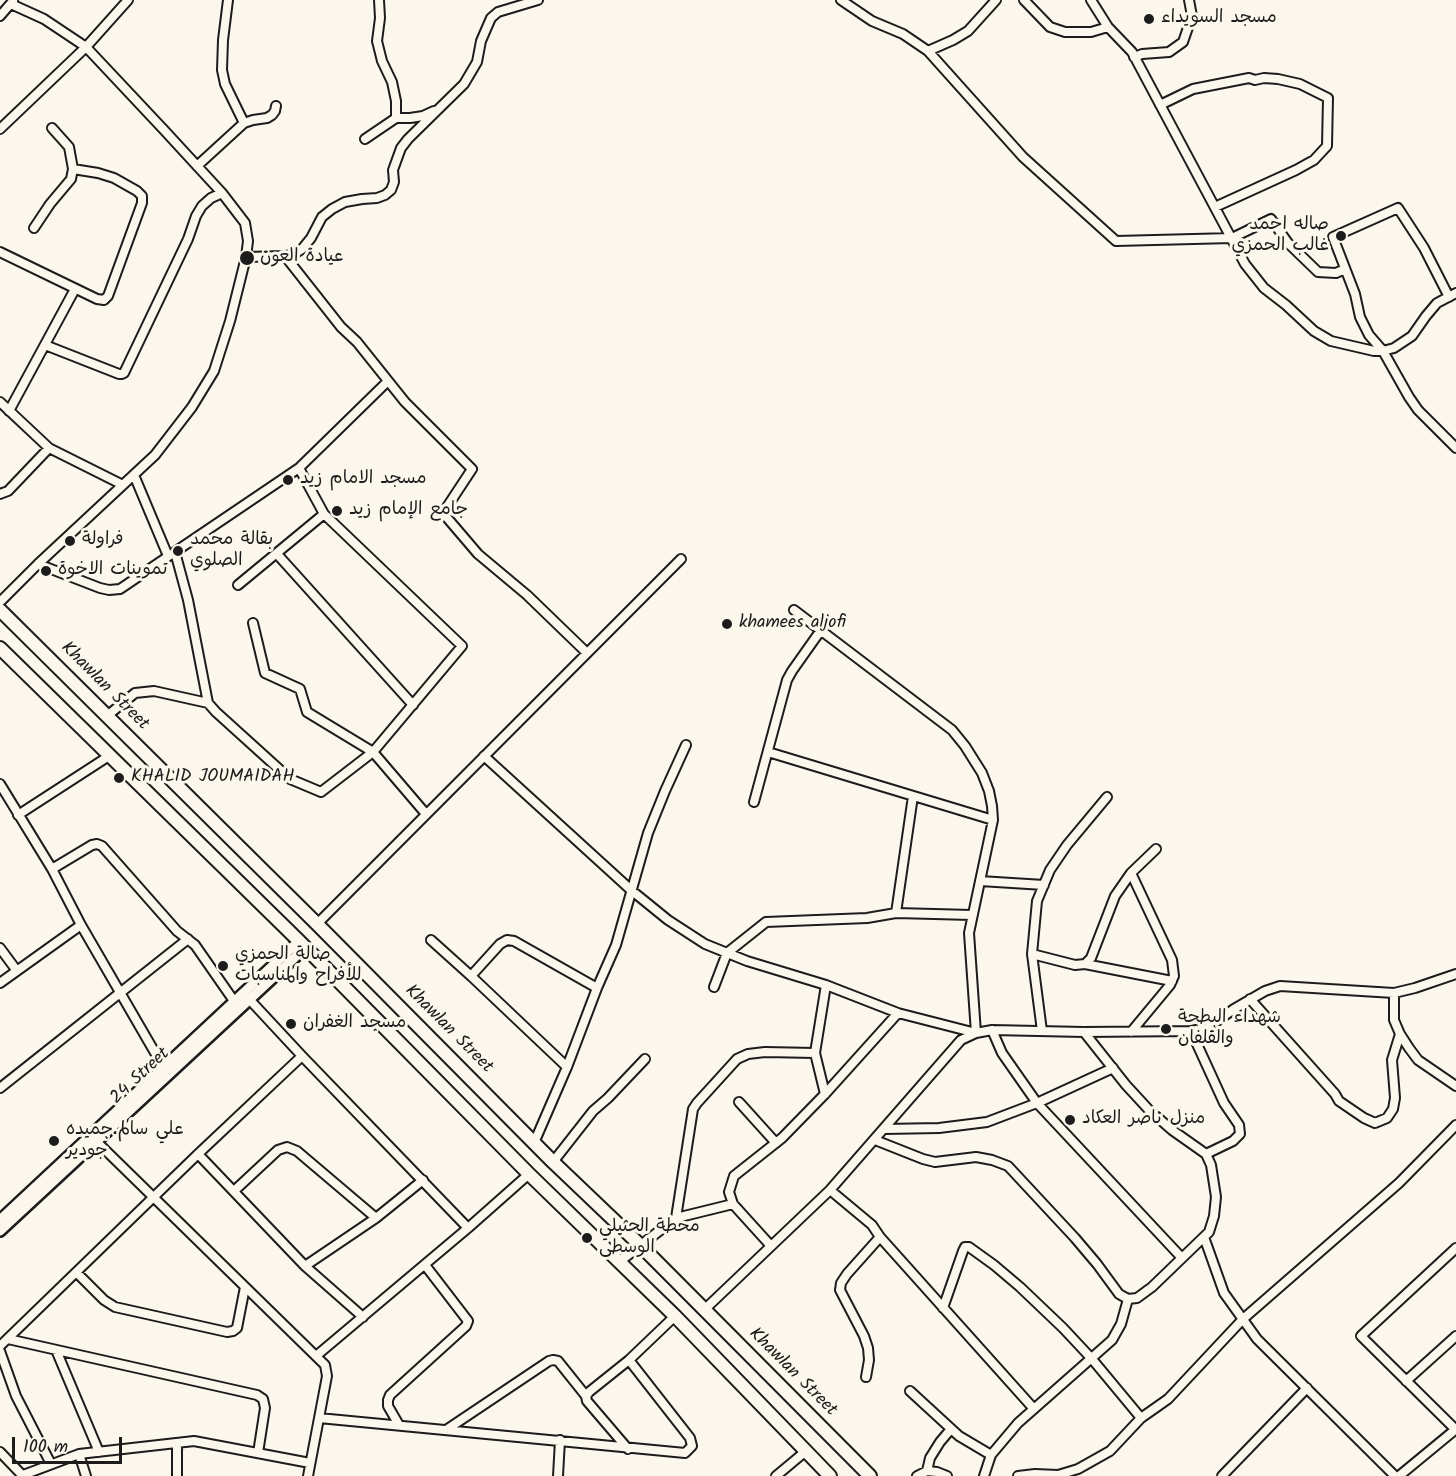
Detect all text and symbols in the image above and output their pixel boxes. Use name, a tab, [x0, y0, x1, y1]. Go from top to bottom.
place label: مسجد السويداء	[1161, 8, 1277, 30]
marker: مسجد السويداء	[1142, 12, 1156, 26]
place label: صاله احمد غالب الحمزي	[1232, 215, 1329, 258]
marker: صاله احمد غالب الحمزي	[1334, 229, 1348, 243]
place label: عيادة العون	[260, 247, 343, 269]
marker: عيادة العون	[238, 249, 256, 267]
place label: مسجد الامام زيد	[300, 469, 427, 491]
marker: مسجد الامام زيد	[281, 473, 295, 487]
place label: جامع الإمام زيد	[349, 500, 468, 522]
marker: جامع الإمام زيد	[330, 504, 344, 518]
place label: فراولة	[82, 530, 123, 552]
place label: بقالة محمد الصلوي	[190, 530, 273, 572]
marker: فراولة	[63, 534, 77, 548]
marker: بقالة محمد الصلوي	[171, 544, 185, 558]
place label: تموينات الاخوة	[58, 560, 167, 582]
marker: تموينات الاخوة	[39, 564, 53, 578]
place label: khamees aljofi	[739, 613, 846, 635]
marker: khamees aljofi	[720, 617, 734, 631]
street label: Khawlan Street	[55, 638, 153, 736]
place label: KHALID JOUMAIDAH	[131, 767, 294, 789]
marker: KHALID JOUMAIDAH	[112, 771, 126, 785]
place label: صالة الحمزي للأفراح والمناسبات	[235, 945, 362, 988]
marker: صالة الحمزي للأفراح والمناسبات	[216, 959, 230, 973]
street label: Khawlan Street	[399, 981, 497, 1079]
place label: شهداء البطحة والقلفان	[1178, 1008, 1281, 1050]
place label: مسجد الغفران	[303, 1013, 406, 1035]
marker: مسجد الغفران	[284, 1017, 298, 1031]
marker: شهداء البطحة والقلفان	[1159, 1022, 1173, 1036]
street label: 24 Street	[107, 1044, 175, 1110]
place label: منزل ناصر العكاد	[1082, 1109, 1205, 1131]
marker: منزل ناصر العكاد	[1063, 1113, 1077, 1127]
place label: علي سالم.جميده جودير	[66, 1120, 184, 1162]
marker: علي سالم.جميده جودير	[47, 1134, 61, 1148]
place label: محطة الحثيلي الوسطى	[599, 1217, 700, 1260]
marker: محطة الحثيلي الوسطى	[580, 1231, 594, 1245]
street label: Khawlan Street	[743, 1324, 841, 1422]
scale bar	[15, 1425, 124, 1463]
text: 100 m	[23, 1433, 68, 1462]

